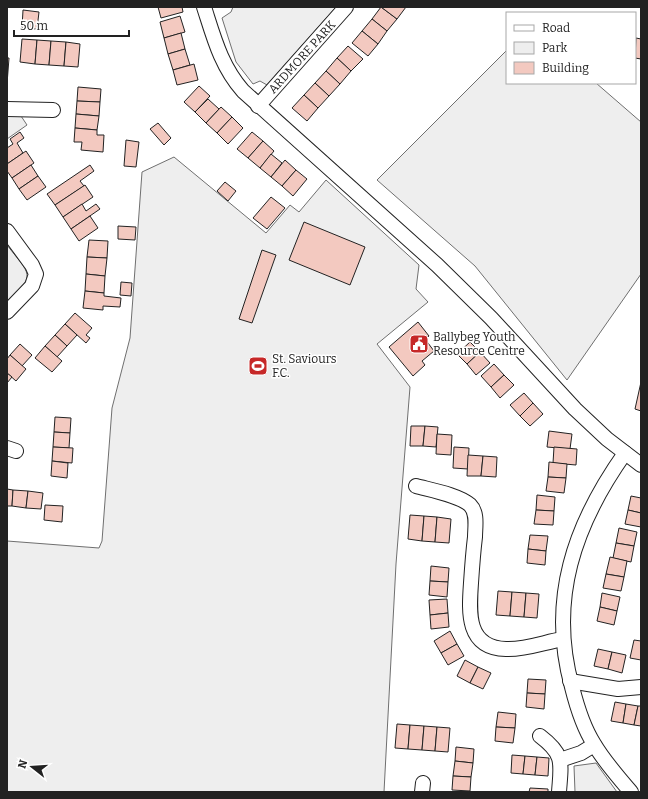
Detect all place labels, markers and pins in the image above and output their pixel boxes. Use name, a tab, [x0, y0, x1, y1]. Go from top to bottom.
place label: Ballybeg Youth Resource Centre	[433, 330, 525, 358]
public building icon: Ballybeg Youth Resource Centre	[408, 333, 430, 355]
place label: St. Saviours F.C.	[272, 352, 337, 380]
sports icon: St. Saviours F.C.	[247, 355, 269, 377]

